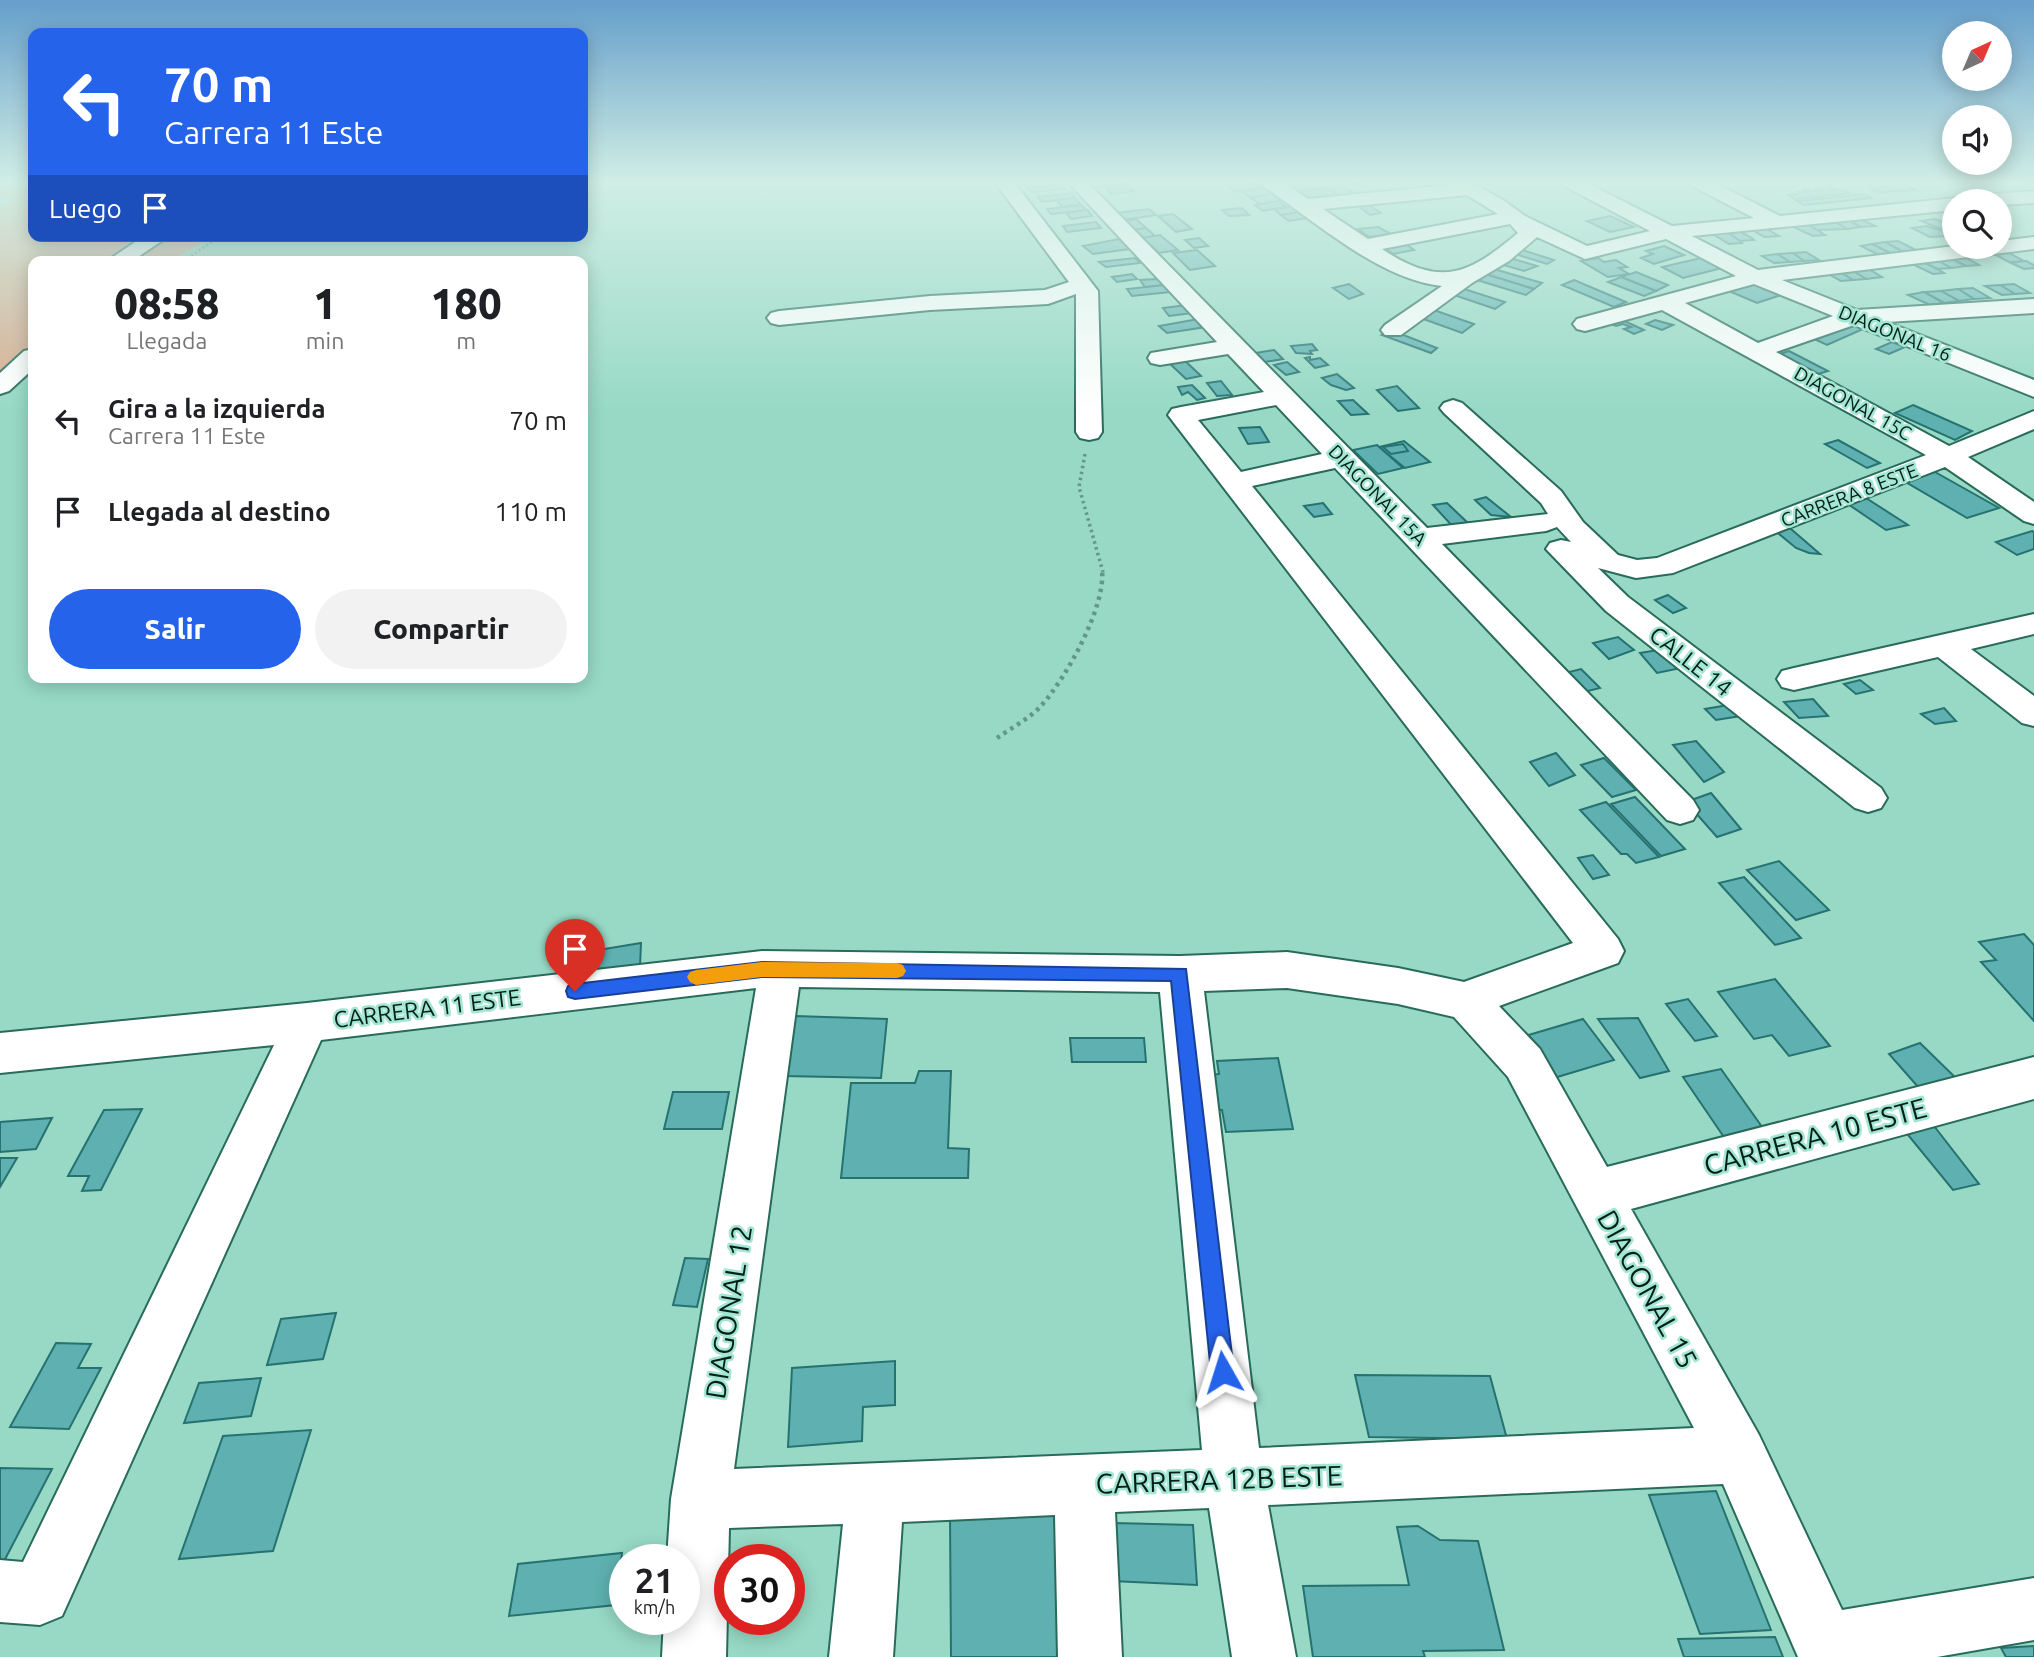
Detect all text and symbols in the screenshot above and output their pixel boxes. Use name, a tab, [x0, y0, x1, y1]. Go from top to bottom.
north arrow	[1942, 21, 2012, 91]
map controls	[1942, 21, 2012, 259]
icon: left	[49, 56, 140, 147]
text: 70 m	[164, 56, 273, 111]
button: sound	[1942, 105, 2012, 175]
text: Carrera 11 Este	[164, 114, 383, 150]
icon: arrive	[136, 189, 174, 227]
button: search	[1942, 189, 2012, 259]
text: Luego	[49, 194, 122, 223]
text: 08:58	[114, 280, 219, 327]
text: 1	[313, 280, 337, 327]
text: 180	[431, 280, 502, 327]
street label: DIAGONAL 16	[1836, 300, 1954, 366]
text: Llegada	[126, 328, 207, 353]
text: min	[306, 328, 344, 353]
text: m	[456, 328, 476, 353]
street label: DIAGONAL 15C	[1790, 362, 1916, 444]
text: Gira a la izquierda	[108, 394, 326, 423]
icon: left	[49, 402, 87, 440]
text: 70 m	[509, 406, 567, 435]
text: Carrera 11 Este	[108, 423, 266, 448]
street label: DIAGONAL 15A	[1324, 440, 1432, 550]
street label: CARRERA 8 ESTE	[1777, 459, 1921, 531]
icon: arrive	[49, 493, 87, 531]
text: Llegada al destino	[108, 497, 331, 526]
text: 110 m	[495, 497, 567, 526]
button: Salir	[49, 589, 301, 669]
button: Compartir	[315, 589, 567, 669]
street label: CALLE 14	[1645, 621, 1737, 701]
pin	[545, 919, 605, 991]
icon: arrive	[556, 930, 594, 968]
street label: CARRERA 11 ESTE	[332, 984, 522, 1032]
street label: CARRERA 10 ESTE	[1700, 1091, 1930, 1181]
street label: DIAGONAL 15	[1592, 1205, 1704, 1373]
street label: DIAGONAL 12	[699, 1223, 757, 1401]
position arrow	[1186, 1335, 1260, 1409]
street label: CARRERA 12B ESTE	[1095, 1459, 1343, 1499]
speed limit sign: 30	[714, 1544, 805, 1635]
text: 21	[635, 1560, 674, 1600]
text: km/h	[634, 1597, 675, 1617]

